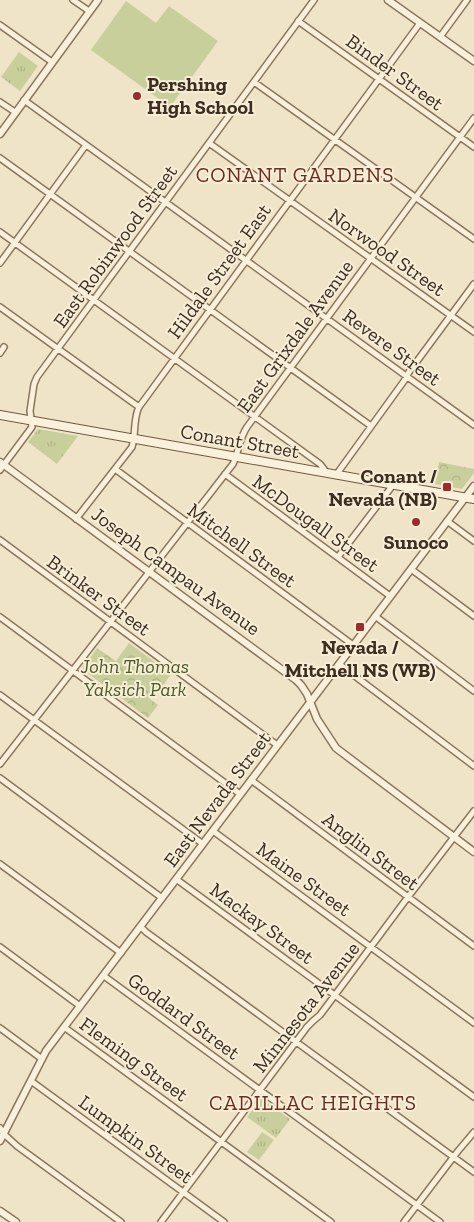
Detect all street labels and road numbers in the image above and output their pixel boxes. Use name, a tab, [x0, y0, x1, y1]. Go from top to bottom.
street label: Binder Street	[341, 29, 449, 116]
street label: East Robinwood Street	[48, 159, 183, 332]
street label: Hildale Street East	[162, 198, 276, 343]
street label: Norwood Street	[324, 203, 450, 301]
street label: East Grixdale Avenue	[232, 255, 358, 417]
street label: Revere Street	[338, 303, 446, 391]
street label: Conant Street	[179, 419, 302, 463]
street label: McDougall Street	[248, 469, 384, 577]
street label: Mitchell Street	[183, 498, 301, 593]
street label: Joseph Campau Avenue	[87, 502, 265, 640]
street label: Brinker Street	[42, 549, 156, 641]
street label: East Nevada Street	[158, 726, 276, 871]
street label: Anglin Street	[318, 807, 425, 896]
street label: Maine Street	[252, 837, 356, 922]
street label: Mackay Street	[205, 877, 319, 969]
street label: Minnesota Avenue	[248, 937, 364, 1077]
street label: Goddard Street	[123, 967, 245, 1065]
street label: Fleming Street	[75, 1012, 193, 1107]
street label: Lumpkin Street	[74, 1090, 198, 1189]

